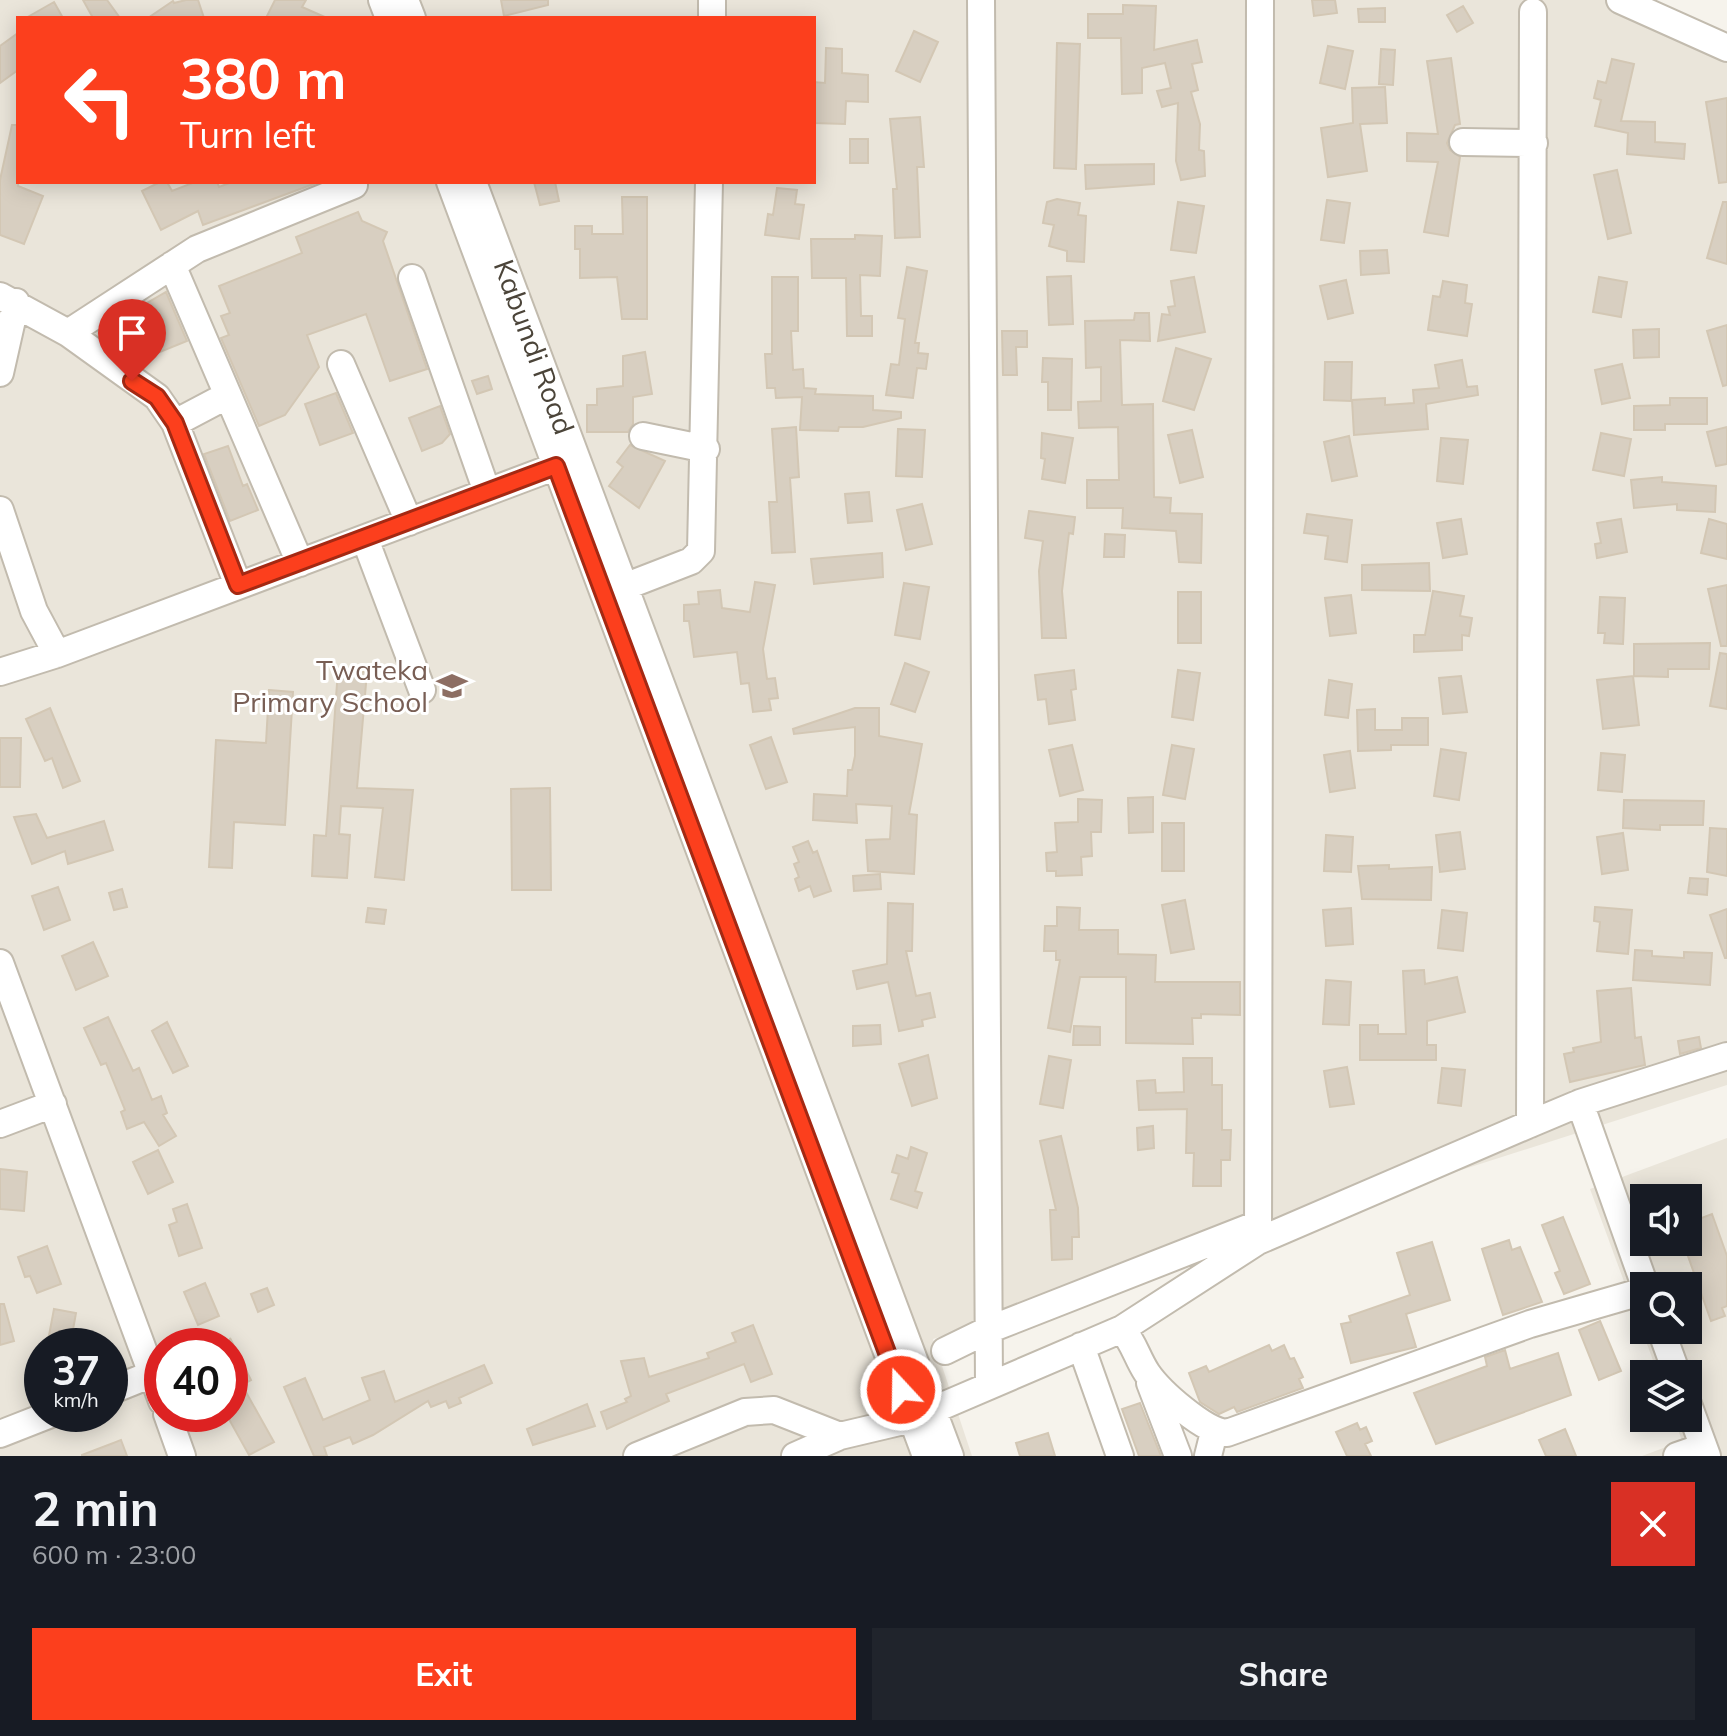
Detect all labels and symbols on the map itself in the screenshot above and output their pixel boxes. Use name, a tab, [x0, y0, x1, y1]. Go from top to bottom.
street label: Kabundi Road	[487, 255, 582, 439]
pin	[98, 299, 166, 381]
place label: Twateka Primary School	[232, 652, 428, 719]
school or university icon: Twateka Primary School	[435, 669, 469, 703]
speed limit sign: 40	[144, 1328, 248, 1432]
position arrow	[859, 1348, 943, 1432]

